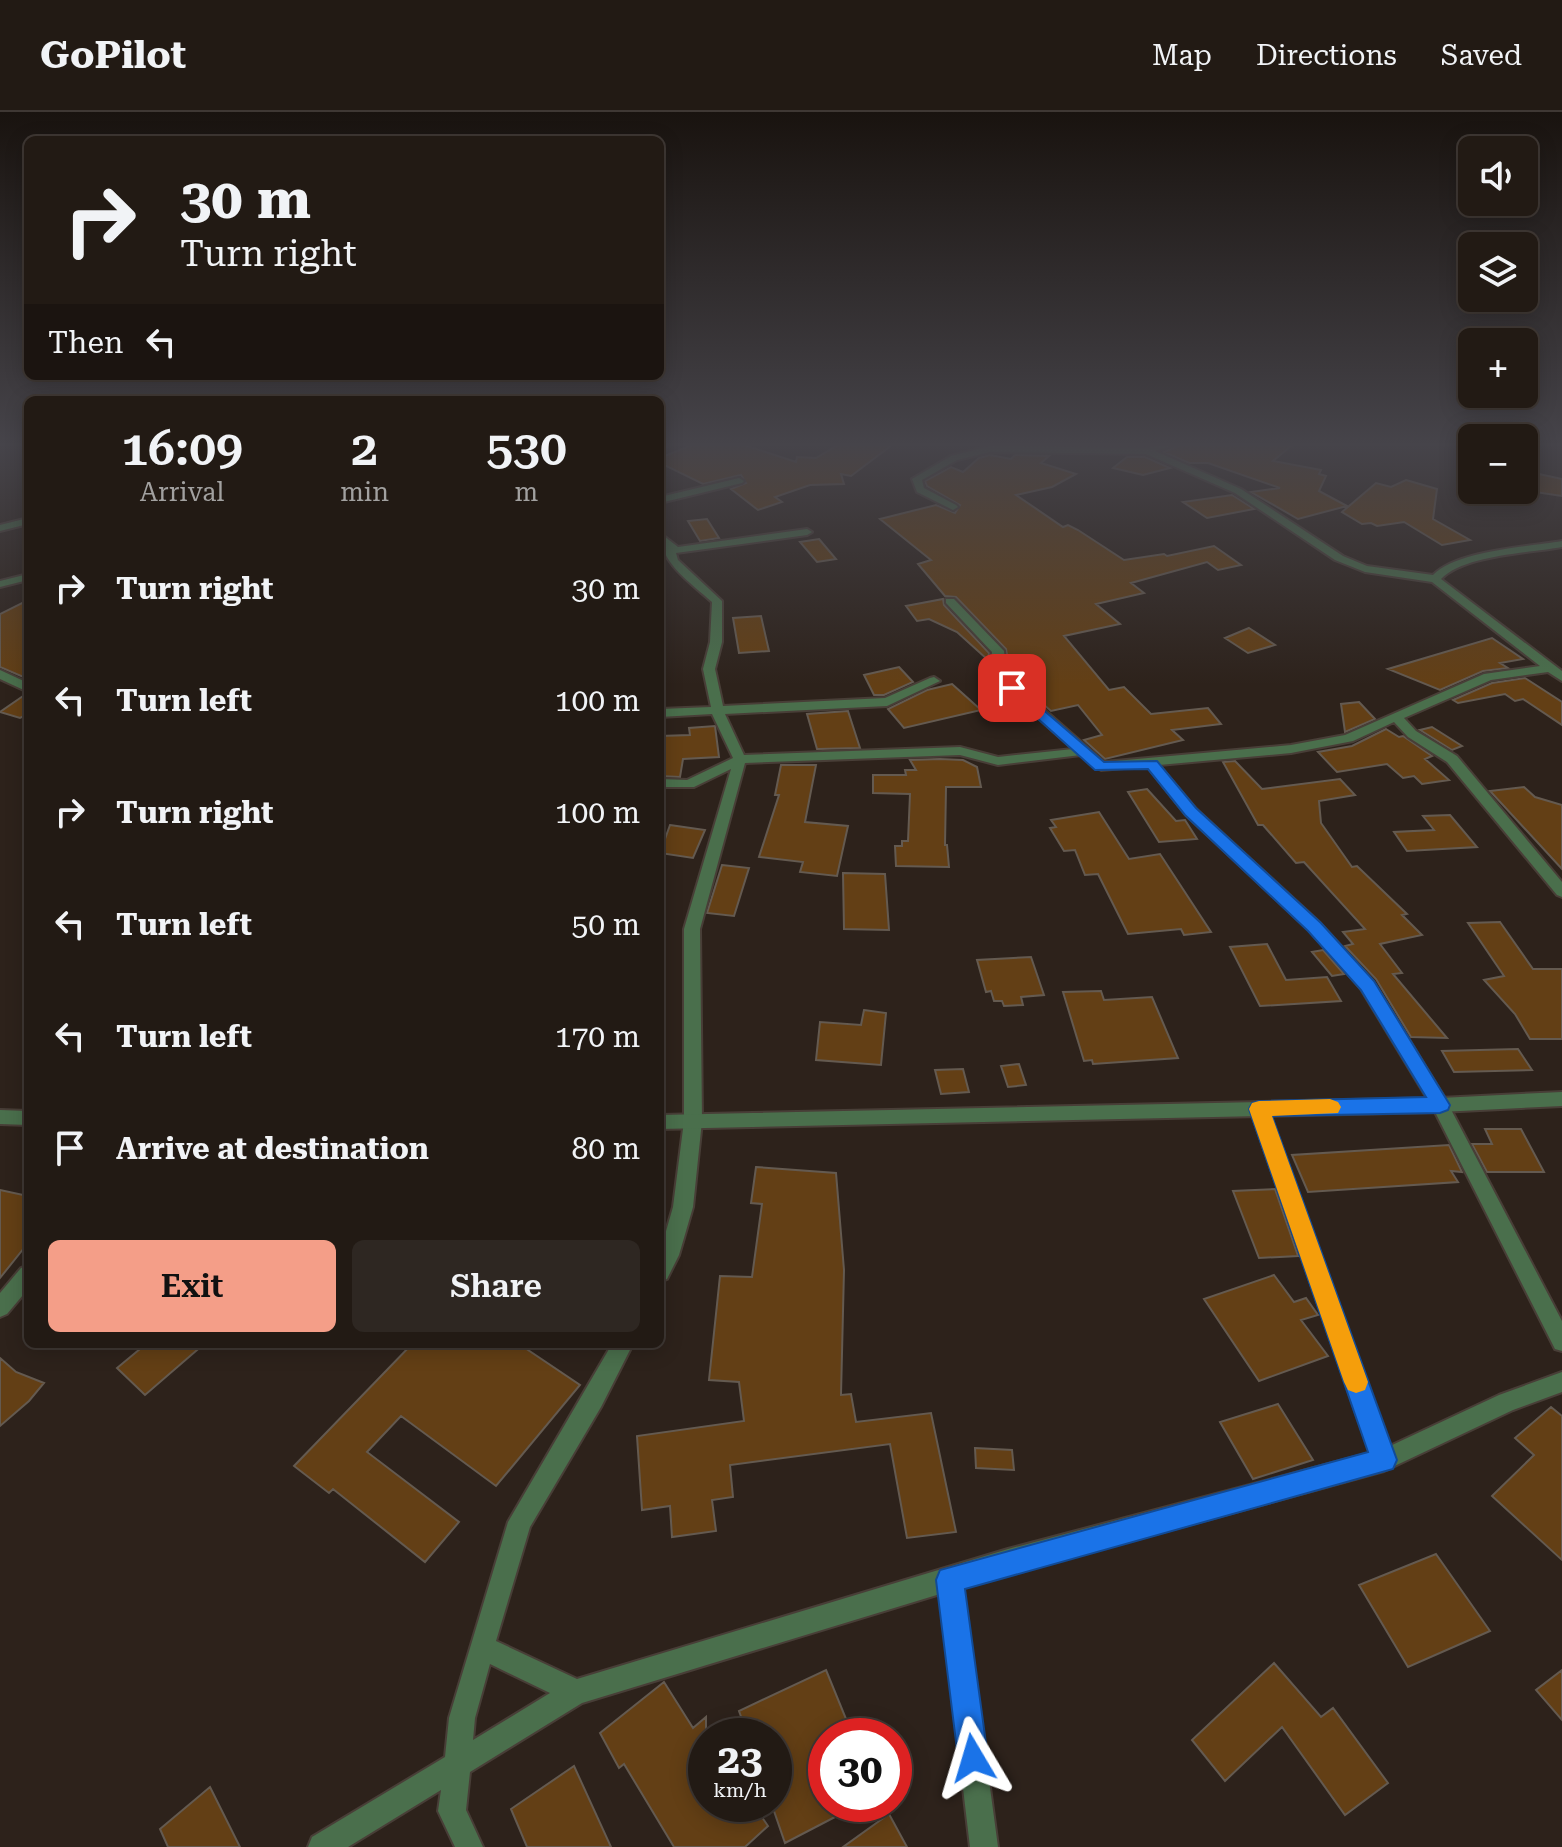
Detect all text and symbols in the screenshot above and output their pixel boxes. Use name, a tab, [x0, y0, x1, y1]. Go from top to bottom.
text: GoPilot	[40, 33, 186, 77]
text: Map	[1152, 39, 1212, 72]
text: Directions	[1256, 39, 1397, 72]
text: Saved	[1441, 39, 1522, 72]
map controls	[1458, 136, 1538, 504]
button: sound	[1458, 136, 1538, 216]
text: 30 m	[180, 166, 311, 232]
icon: right	[48, 168, 152, 272]
button: layers	[1458, 232, 1538, 312]
text: Turn right	[180, 233, 357, 275]
icon: left	[139, 320, 183, 364]
text: Then	[48, 325, 123, 360]
button: +	[1458, 328, 1538, 408]
text: 16:09	[121, 421, 243, 477]
text: 2	[351, 421, 378, 477]
text: 530	[486, 421, 567, 477]
button: −	[1458, 424, 1538, 504]
text: Arrival	[140, 477, 224, 507]
text: min	[340, 477, 389, 507]
text: m	[515, 477, 538, 507]
icon: right	[48, 566, 92, 610]
text: Turn right	[116, 571, 273, 606]
text: 30 m	[571, 571, 640, 606]
pin	[978, 654, 1046, 722]
icon: arrive	[990, 666, 1034, 710]
icon: left	[48, 678, 92, 722]
text: Turn left	[116, 683, 252, 718]
text: 100 m	[555, 683, 640, 718]
icon: right	[48, 790, 92, 834]
text: Turn right	[116, 795, 273, 830]
text: 100 m	[555, 795, 640, 830]
icon: left	[48, 902, 92, 946]
text: Turn left	[116, 907, 252, 942]
text: 50 m	[571, 907, 640, 942]
icon: left	[48, 1014, 92, 1058]
text: Turn left	[116, 1019, 252, 1054]
text: 170 m	[555, 1019, 640, 1054]
icon: arrive	[48, 1126, 92, 1170]
text: Arrive at destination	[116, 1131, 429, 1166]
text: 80 m	[571, 1131, 640, 1166]
button: Exit	[48, 1240, 336, 1332]
button: Share	[352, 1240, 640, 1332]
position arrow	[931, 1716, 1015, 1800]
speed limit sign: 30	[808, 1718, 912, 1822]
text: 23	[718, 1736, 762, 1783]
text: km/h	[713, 1778, 767, 1802]

